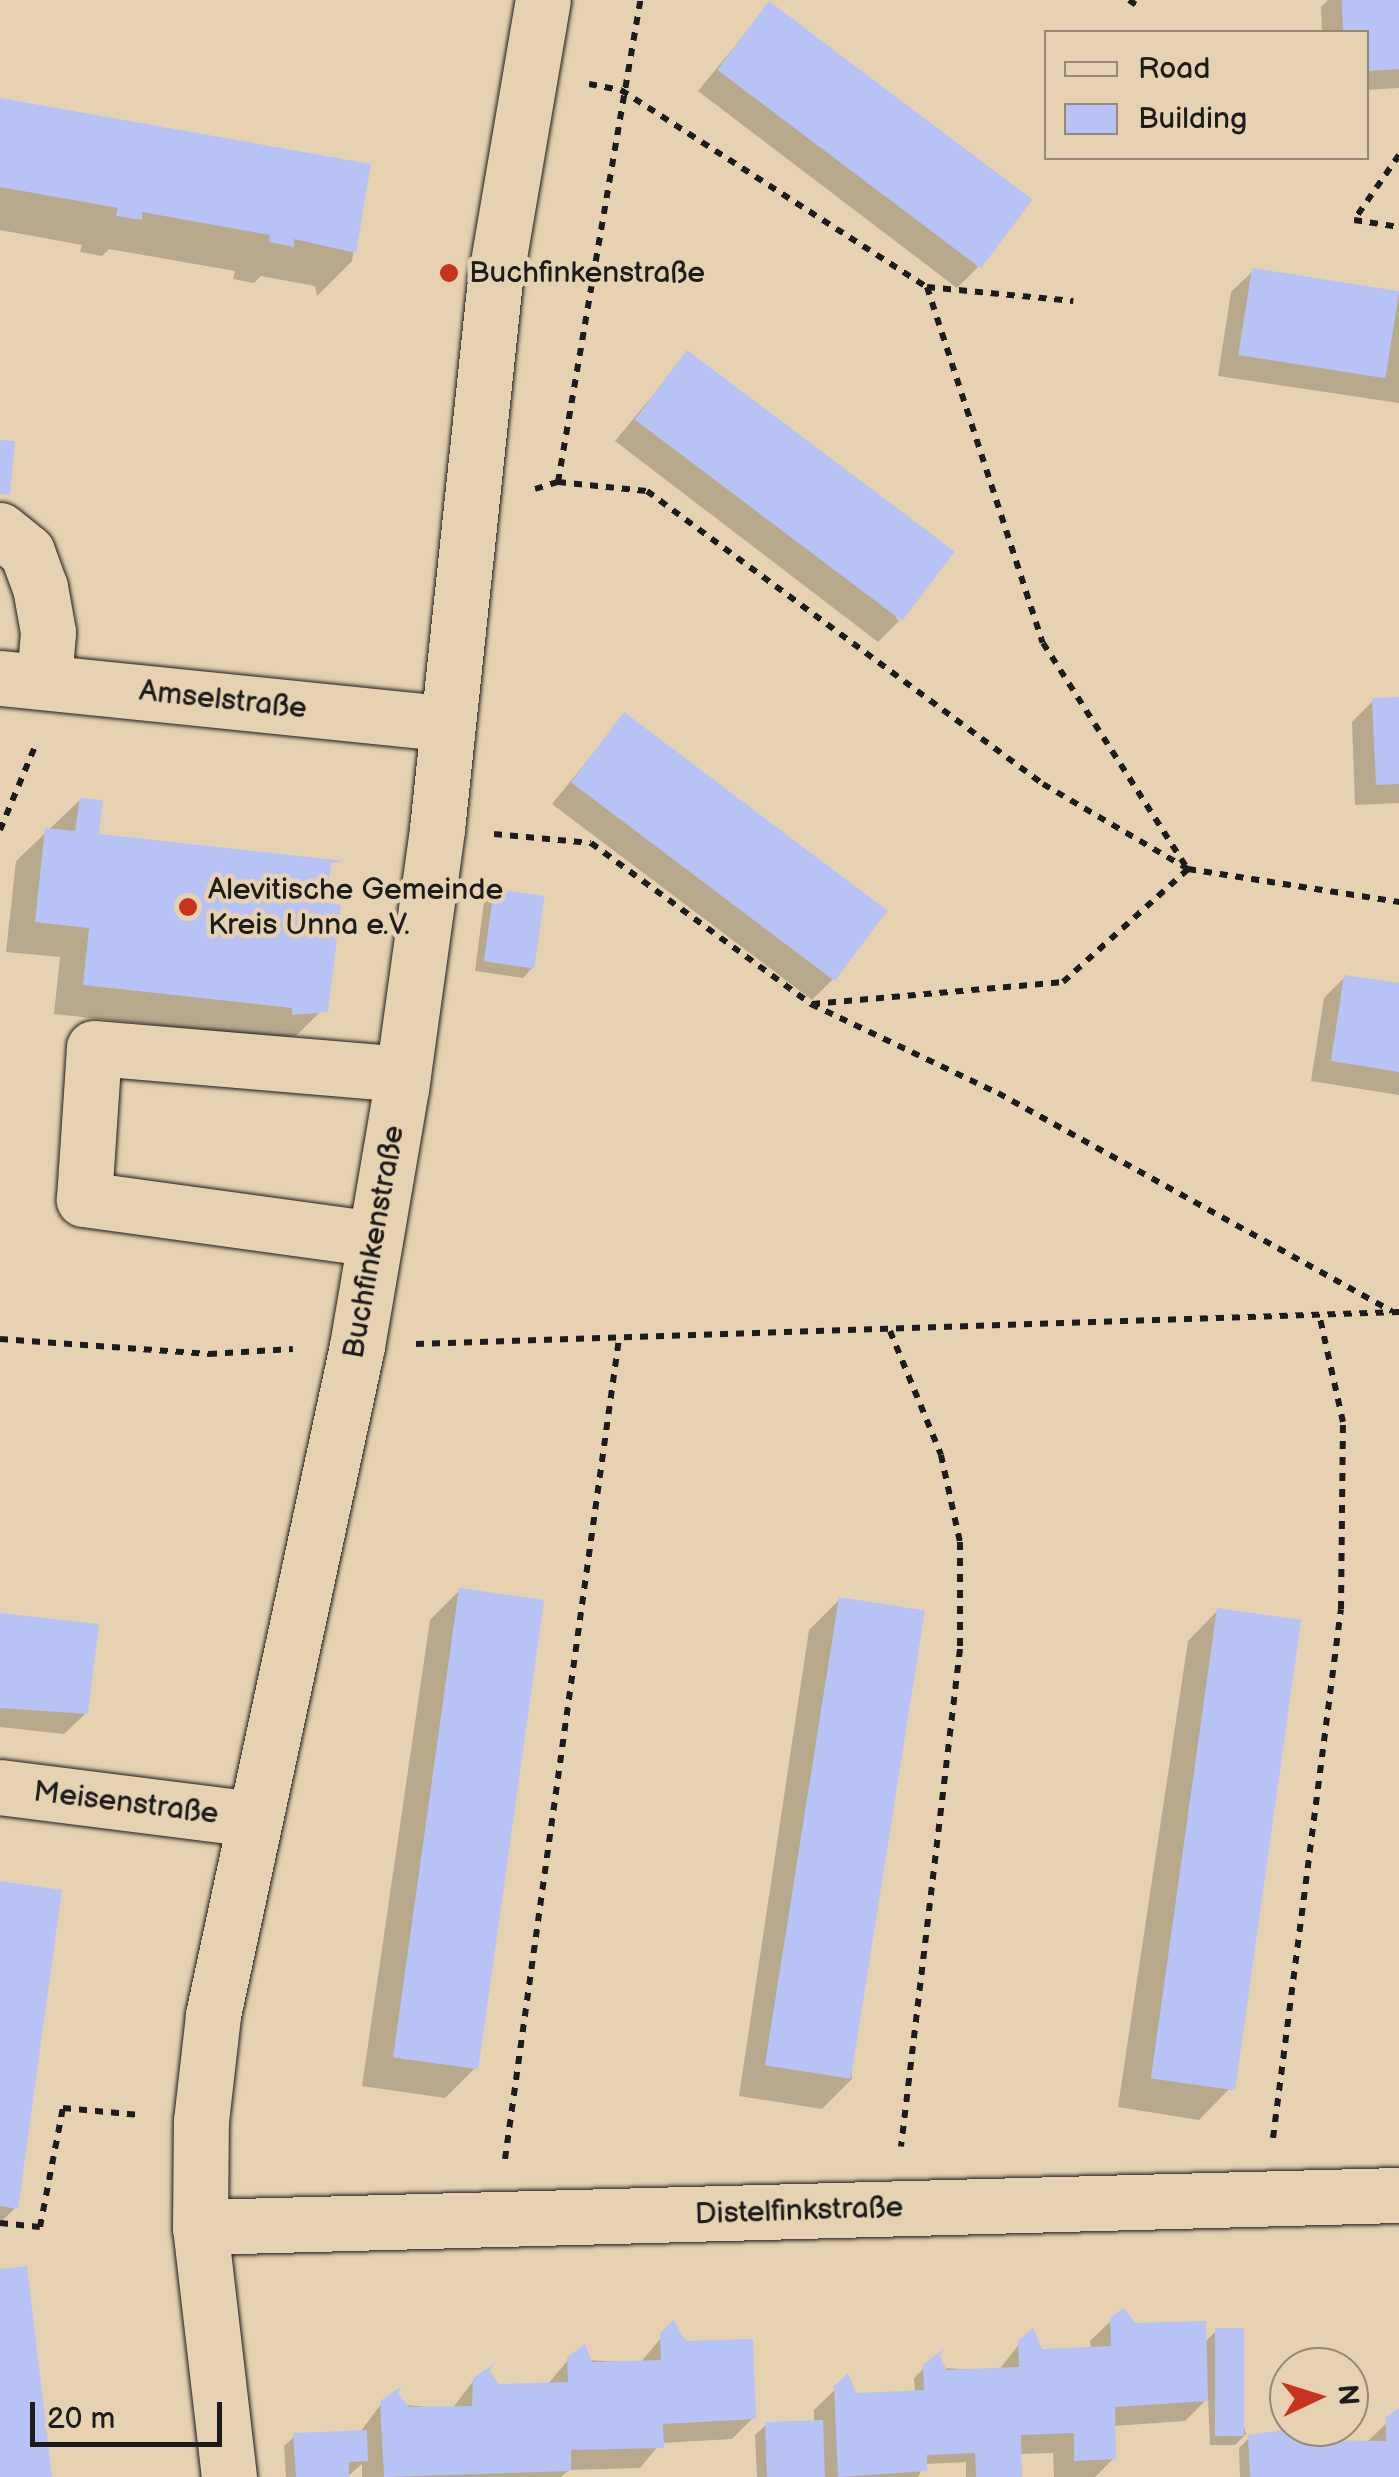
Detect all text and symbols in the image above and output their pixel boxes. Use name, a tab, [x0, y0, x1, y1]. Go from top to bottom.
legend	[1044, 30, 1369, 160]
text: Road	[1138, 51, 1211, 87]
text: Building	[1138, 101, 1247, 137]
place label: Buchfinkenstraße	[469, 255, 705, 291]
marker: Buchfinkenstraße	[438, 262, 460, 284]
street label: Amselstraße	[137, 673, 309, 727]
place label: Alevitische Gemeinde Kreis Unna e.V.	[208, 872, 503, 942]
marker: Alevitische Gemeinde Kreis Unna e.V.	[177, 896, 199, 918]
street label: Buchfinkenstraße	[336, 1123, 412, 1361]
street label: Meisenstraße	[31, 1774, 221, 1832]
street label: Distelfinkstraße	[694, 2189, 904, 2233]
north arrow	[1269, 2347, 1369, 2447]
scale bar	[35, 2382, 228, 2444]
text: N	[1330, 2383, 1365, 2407]
text: 20 m	[47, 2401, 115, 2437]

